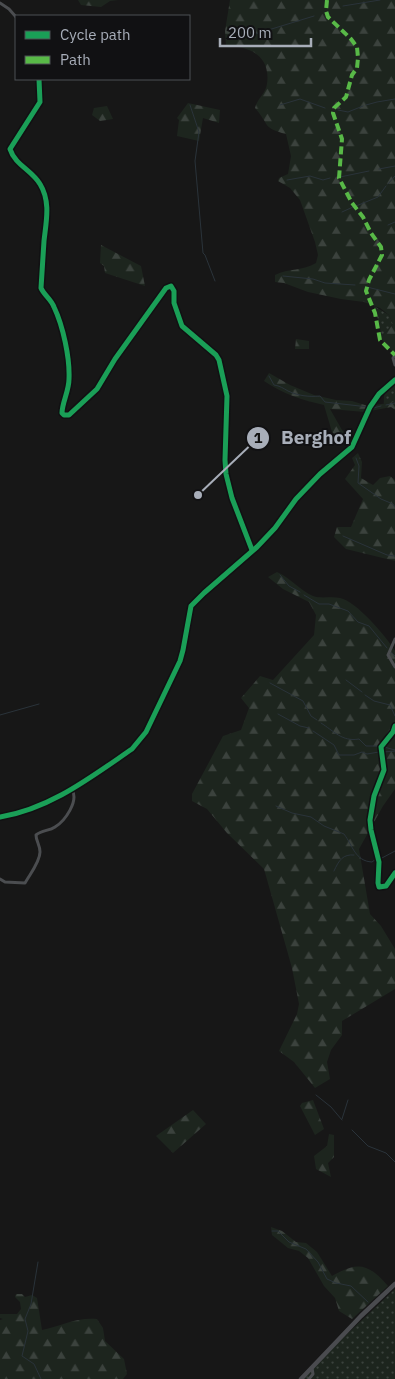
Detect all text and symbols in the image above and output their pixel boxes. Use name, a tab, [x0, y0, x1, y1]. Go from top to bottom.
legend	[15, 15, 190, 80]
scale bar	[220, 15, 311, 47]
text: 200 m	[228, 23, 272, 42]
text: Cycle path	[60, 25, 131, 44]
text: Path	[60, 50, 91, 69]
callout: Berghof	[246, 421, 361, 455]
text: Berghof	[281, 425, 351, 449]
text: 1	[253, 428, 263, 447]

